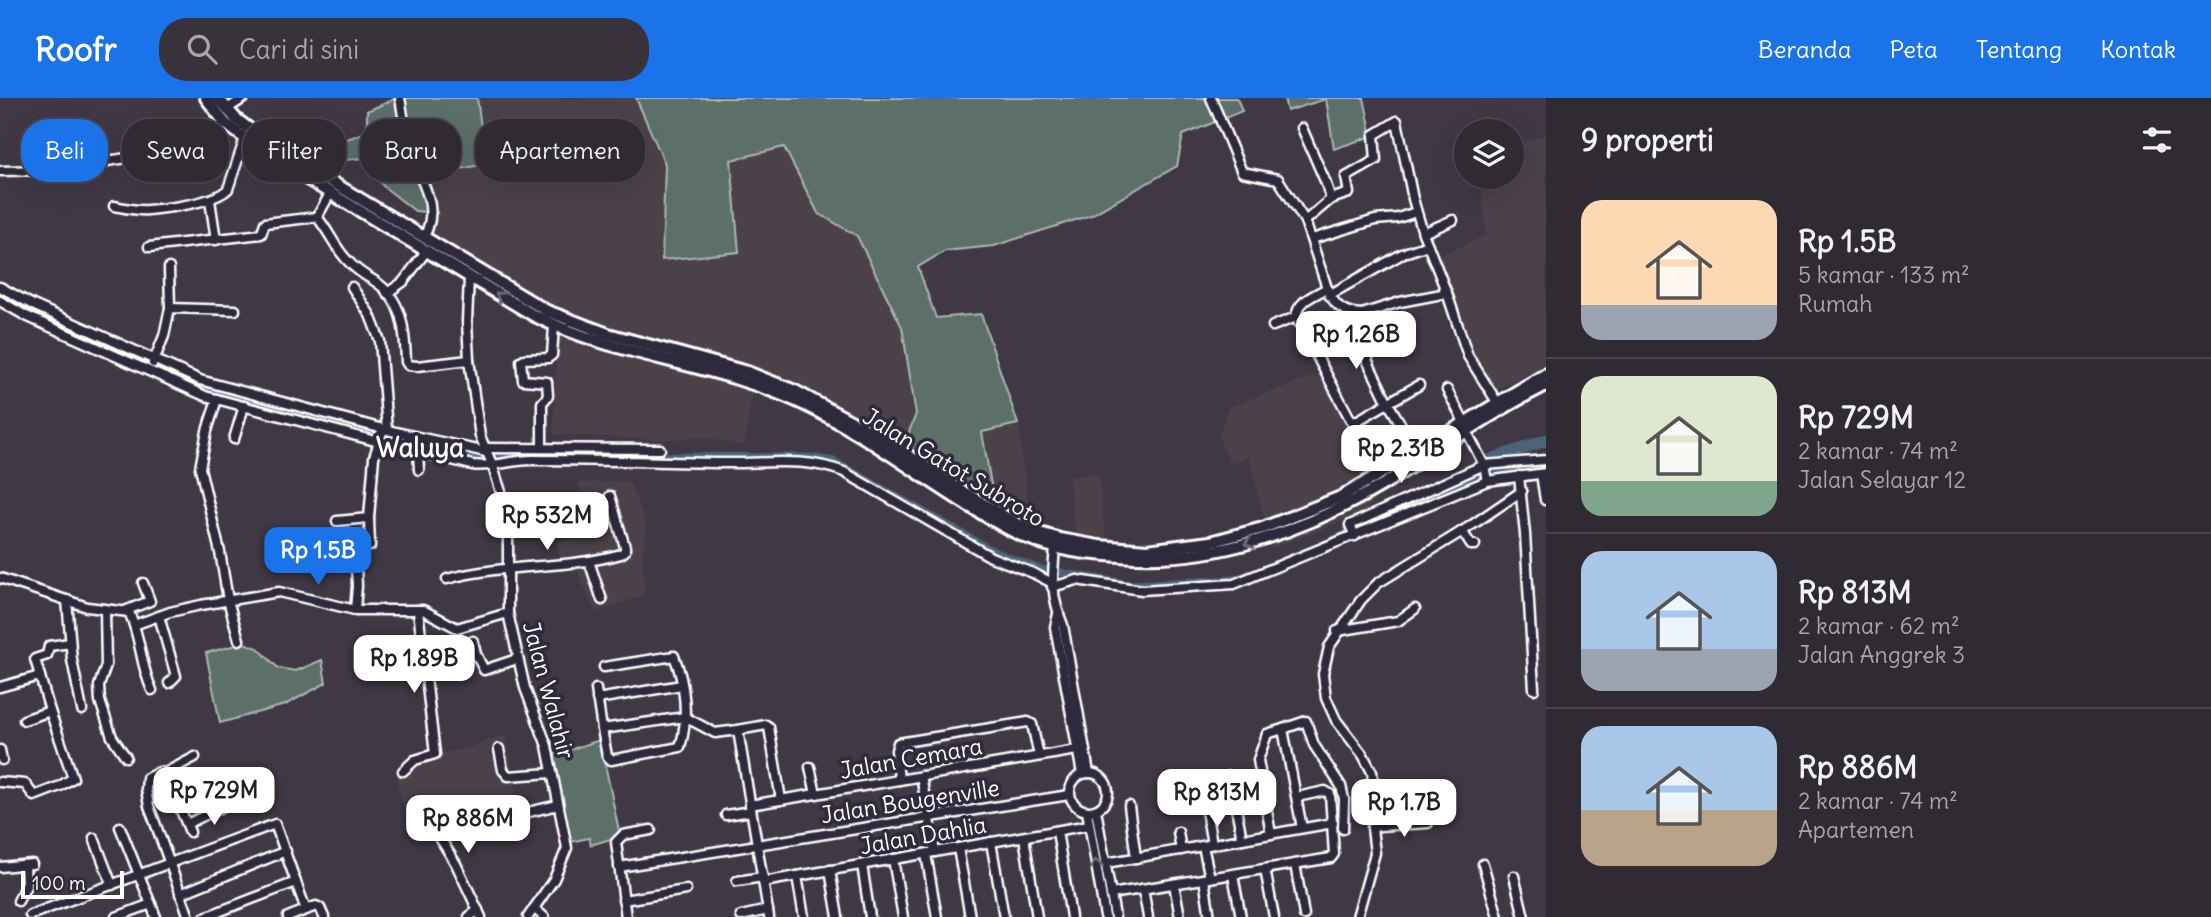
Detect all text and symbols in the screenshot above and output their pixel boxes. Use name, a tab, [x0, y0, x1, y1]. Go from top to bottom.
search box	[159, 18, 649, 81]
text: Roofr	[35, 28, 117, 70]
icon: search	[183, 30, 221, 68]
text: Cari di sini	[239, 33, 359, 66]
text: Beranda	[1758, 34, 1851, 64]
text: Peta	[1889, 34, 1938, 64]
text: Tentang	[1976, 34, 2062, 64]
text: Kontak	[2100, 34, 2176, 64]
chip: Beli	[21, 119, 108, 182]
chip: Sewa	[122, 119, 229, 182]
chip: Filter	[243, 119, 346, 182]
chip: Baru	[360, 119, 461, 182]
chip: Apartemen	[475, 119, 645, 182]
map controls	[1454, 119, 1524, 189]
button: layers	[1454, 119, 1524, 189]
text: 9 properti	[1581, 121, 1714, 159]
icon: filters	[2138, 121, 2176, 159]
text: Rp 1.5B	[1798, 222, 1896, 260]
icon: home	[1637, 228, 1721, 312]
text: 5 kamar · 133 m²	[1798, 260, 1970, 289]
text: Rumah	[1798, 289, 1873, 318]
one-way arrow	[494, 291, 507, 304]
pin: Rp 1.26B	[1284, 312, 1428, 371]
text: Rp 1.26B	[1312, 319, 1400, 348]
text: Rp 729M	[1798, 398, 1914, 436]
street label: Jalan Gatot Subroto	[858, 401, 1050, 533]
icon: home	[1637, 404, 1721, 488]
pin: Rp 2.31B	[1329, 426, 1473, 485]
district label: Waluya	[376, 431, 464, 464]
text: Rp 2.31B	[1357, 433, 1445, 462]
text: 2 kamar · 74 m²	[1798, 436, 1958, 465]
text: Jalan Selayar 12	[1798, 465, 1966, 494]
pin: Rp 532M	[482, 492, 612, 552]
text: Rp 532M	[502, 500, 592, 529]
pin: Rp 1.5B	[253, 528, 383, 587]
text: Rp 1.5B	[280, 535, 356, 564]
one-way arrow	[1243, 535, 1255, 549]
text: Rp 813M	[1798, 573, 1912, 611]
icon: home	[1637, 579, 1721, 663]
text: 2 kamar · 62 m²	[1798, 611, 1960, 640]
street label: Jalan Walahir	[517, 618, 581, 763]
pin: Rp 1.89B	[342, 636, 486, 695]
text: Jalan Anggrek 3	[1798, 640, 1965, 669]
text: Rp 1.89B	[370, 643, 458, 672]
street label: Jalan Cemara	[837, 731, 985, 785]
text: Rp 886M	[1798, 748, 1918, 786]
icon: home	[1637, 754, 1721, 838]
pin: Rp 729M	[149, 768, 279, 827]
pin: Rp 813M	[1152, 770, 1282, 829]
street label: Jalan Bougenville	[819, 773, 1001, 829]
text: Rp 729M	[170, 775, 259, 804]
text: Rp 813M	[1173, 777, 1261, 806]
pin: Rp 1.7B	[1339, 780, 1469, 839]
text: 2 kamar · 74 m²	[1798, 786, 1958, 815]
text: Rp 1.7B	[1367, 787, 1441, 816]
pin: Rp 886M	[403, 796, 533, 855]
text: Rp 886M	[422, 803, 514, 832]
street label: Jalan Dahlia	[857, 810, 989, 860]
text: Apartemen	[1798, 815, 1914, 844]
one-way arrow	[1089, 858, 1104, 870]
scale bar	[21, 868, 124, 900]
text: 100 m	[32, 871, 86, 895]

